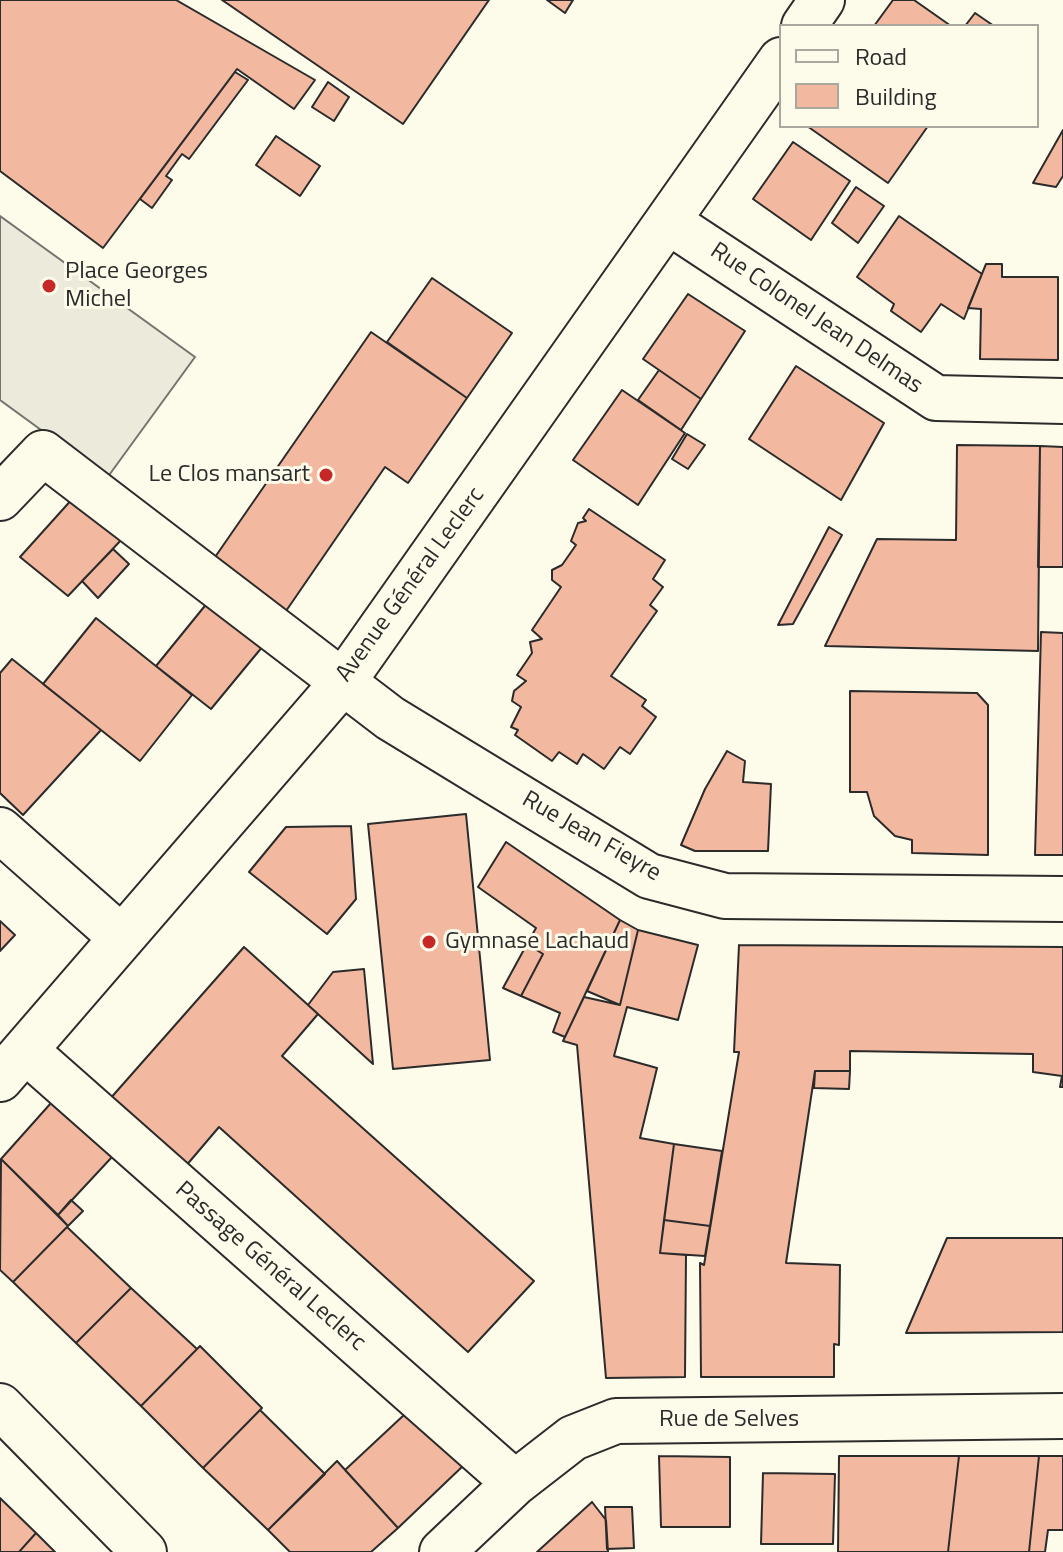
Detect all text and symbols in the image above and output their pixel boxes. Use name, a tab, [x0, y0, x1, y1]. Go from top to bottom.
legend	[779, 24, 1039, 128]
text: Road	[855, 38, 907, 74]
text: Building	[855, 78, 937, 114]
street label: Rue Colonel Jean Delmas	[704, 237, 928, 401]
place label: Place Georges Michel	[65, 258, 208, 314]
marker: Place Georges Michel	[40, 277, 58, 295]
place label: Le Clos mansart	[149, 461, 310, 489]
marker: Le Clos mansart	[317, 466, 335, 484]
street label: Avenue Général Leclerc	[331, 482, 491, 688]
street label: Rue Jean Fieyre	[516, 786, 666, 888]
place label: Gymnase Lachaud	[445, 928, 629, 956]
marker: Gymnase Lachaud	[420, 933, 438, 951]
street label: Passage Général Leclerc	[169, 1176, 371, 1358]
street label: Rue de Selves	[659, 1406, 799, 1434]

